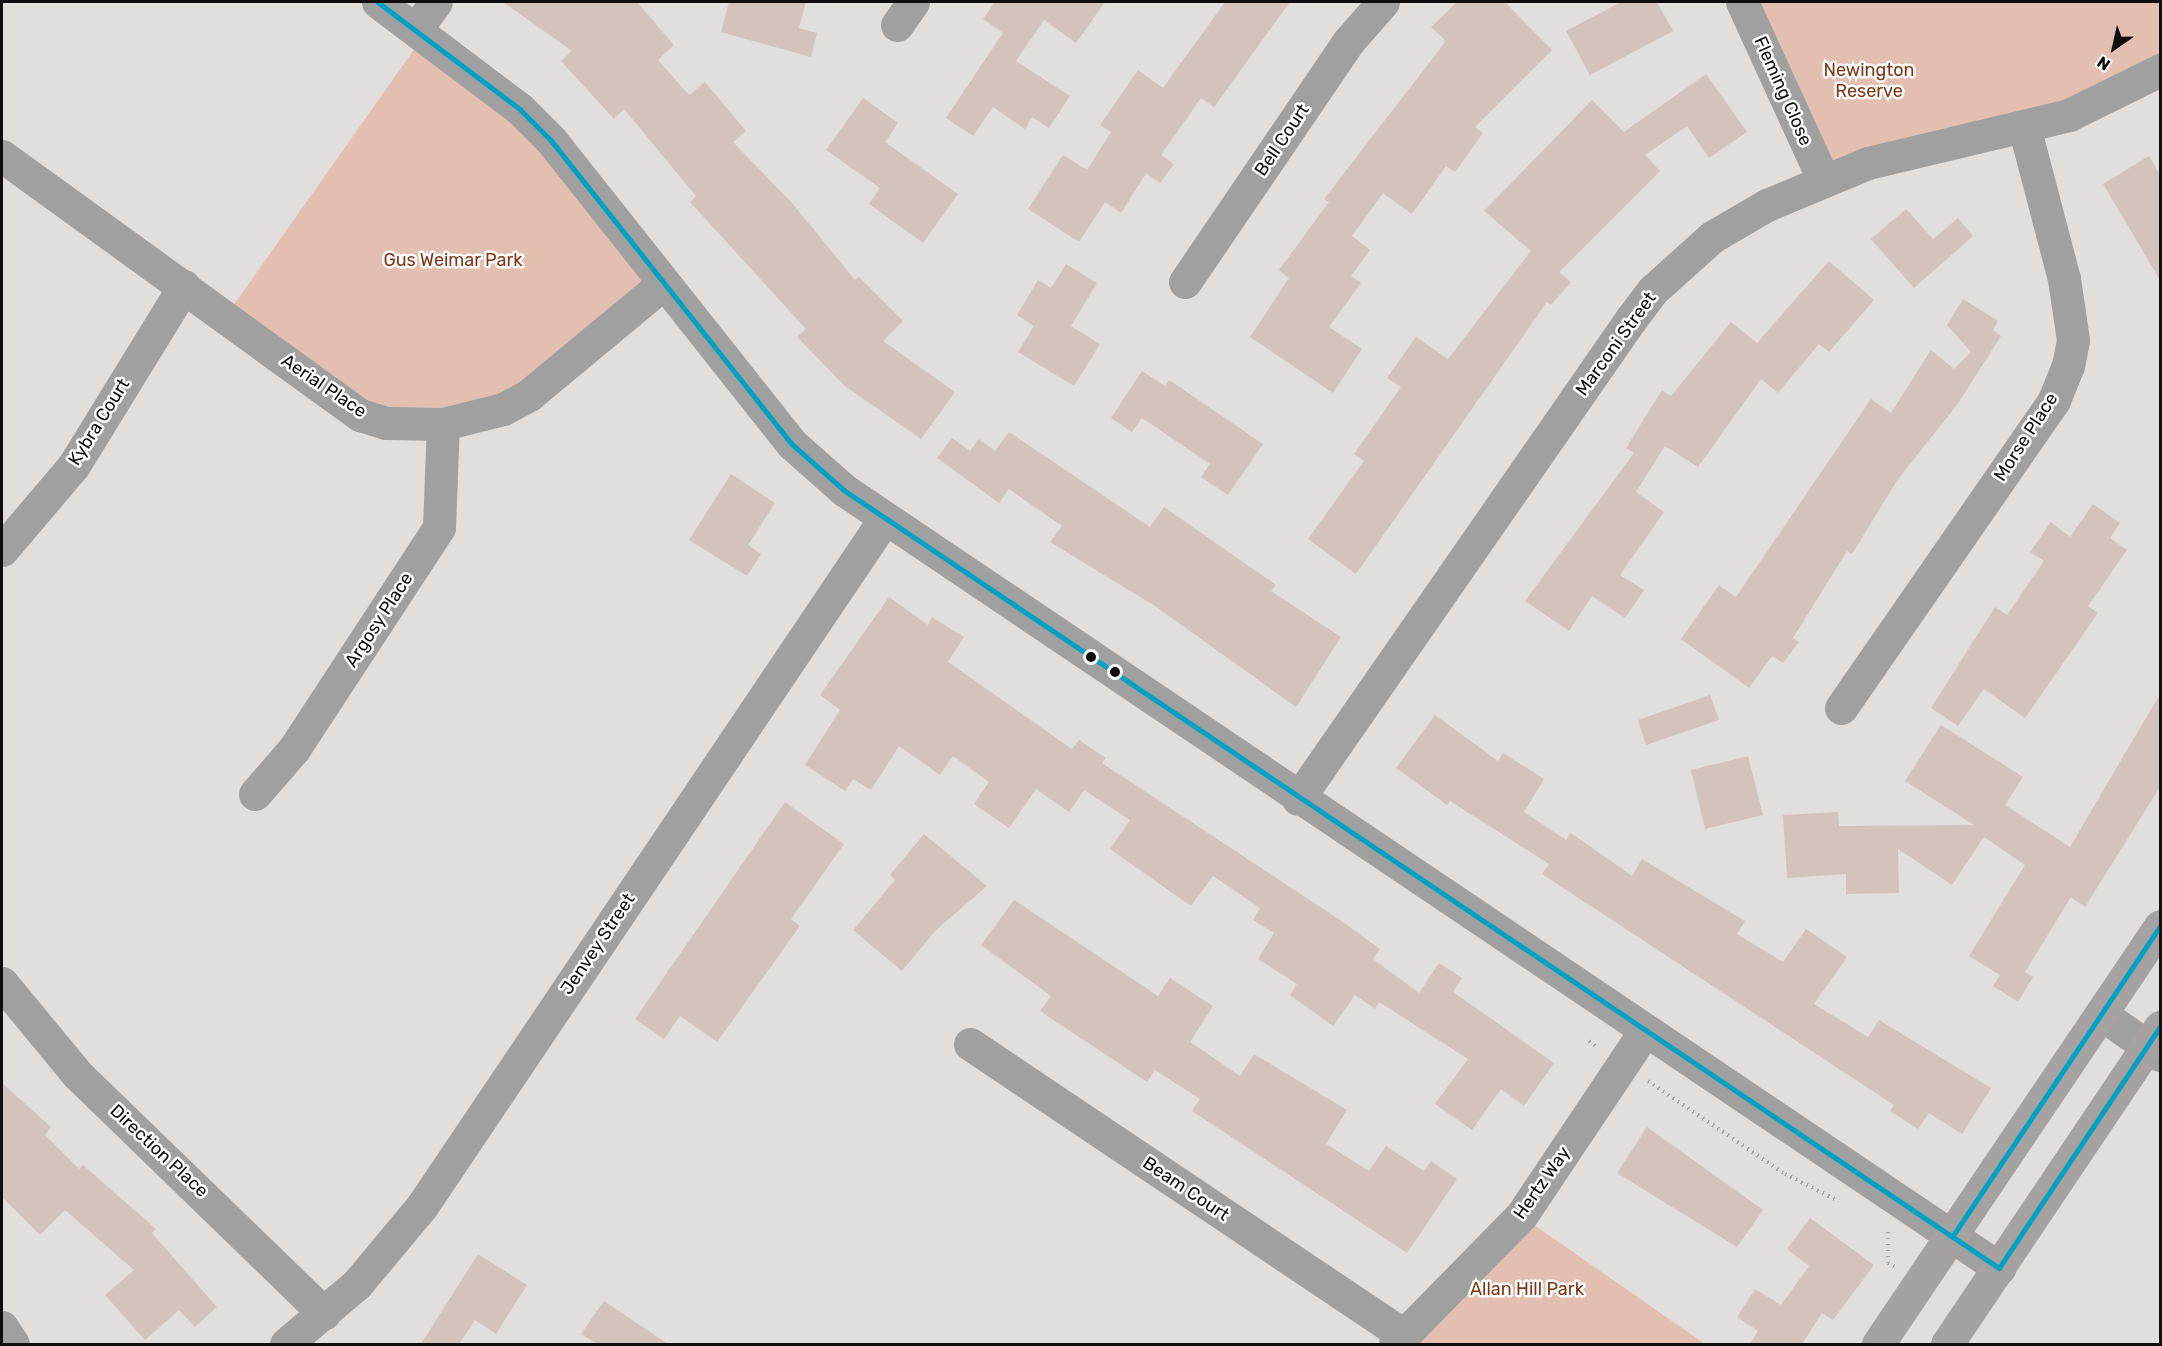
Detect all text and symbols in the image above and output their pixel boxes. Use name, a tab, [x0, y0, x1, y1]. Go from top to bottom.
north arrow	[2084, 18, 2144, 78]
street label: Fleming Close	[1749, 33, 1817, 149]
text: N	[2094, 52, 2114, 74]
park label: Newington Reserve	[1823, 60, 1915, 103]
street label: Bell Court	[1250, 100, 1314, 180]
park label: Gus Weimar Park	[383, 249, 523, 271]
street label: Marconi Street	[1571, 288, 1661, 400]
street label: Aerial Place	[277, 350, 371, 422]
street label: Kybra Court	[64, 374, 134, 470]
street label: Morse Place	[1989, 389, 2063, 485]
street label: Argosy Place	[340, 568, 418, 672]
unlabelled marker	[1085, 651, 1097, 663]
unlabelled marker	[1109, 666, 1121, 678]
street label: Jenvey Street	[556, 889, 640, 999]
street label: Direction Place	[105, 1100, 213, 1202]
street label: Hertz Way	[1509, 1142, 1575, 1224]
street label: Beam Court	[1139, 1152, 1233, 1226]
park label: Allan Hill Park	[1470, 1278, 1584, 1300]

